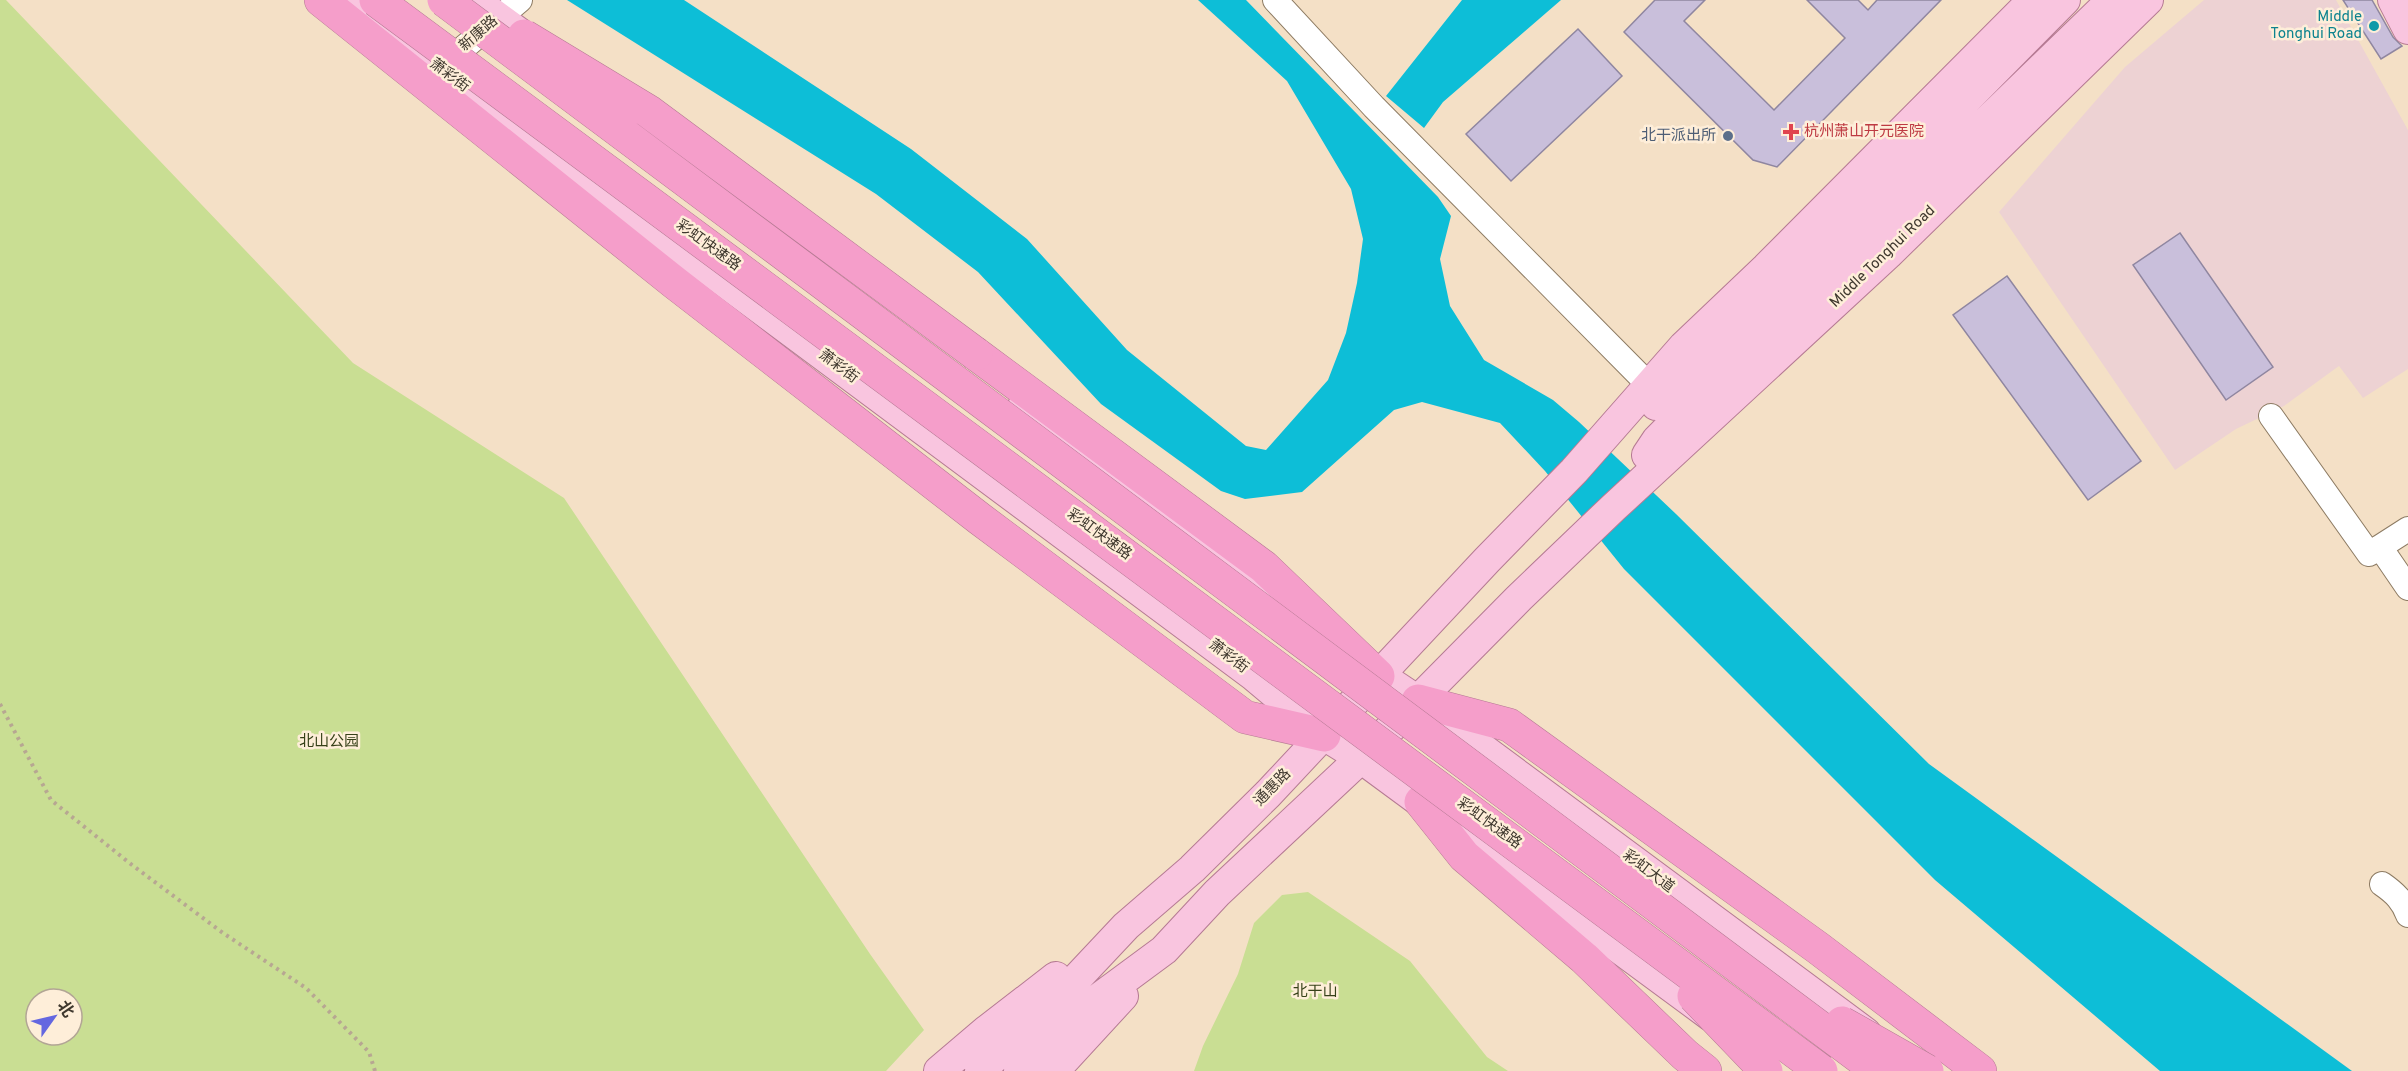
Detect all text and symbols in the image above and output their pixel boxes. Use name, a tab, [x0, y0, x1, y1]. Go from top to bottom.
place label: Middle Tonghui Road	[2270, 8, 2362, 44]
street label: 新康路	[456, 12, 502, 56]
marker: Middle Tonghui Road	[2367, 19, 2381, 33]
street label: 萧彩街	[425, 55, 473, 97]
place label: 杭州萧山开元医院	[1804, 122, 1924, 142]
marker: 杭州萧山开元医院	[1782, 123, 1800, 141]
place label: 北干派出所	[1641, 126, 1716, 146]
marker: 北干派出所	[1721, 129, 1735, 143]
street label: Middle Tonghui Road	[1826, 202, 1940, 312]
street label: 彩虹快速路	[672, 216, 744, 276]
street label: 萧彩街	[814, 346, 862, 388]
street label: 彩虹快速路	[1063, 505, 1135, 565]
street label: 萧彩街	[1204, 636, 1252, 678]
park label: 北山公园	[299, 732, 359, 752]
street label: 通惠路	[1251, 765, 1295, 811]
street label: 彩虹快速路	[1453, 794, 1525, 854]
street label: 彩虹大道	[1618, 846, 1678, 898]
park label: 北干山	[1292, 982, 1338, 1002]
north arrow	[24, 987, 84, 1047]
text: 北	[52, 997, 78, 1022]

